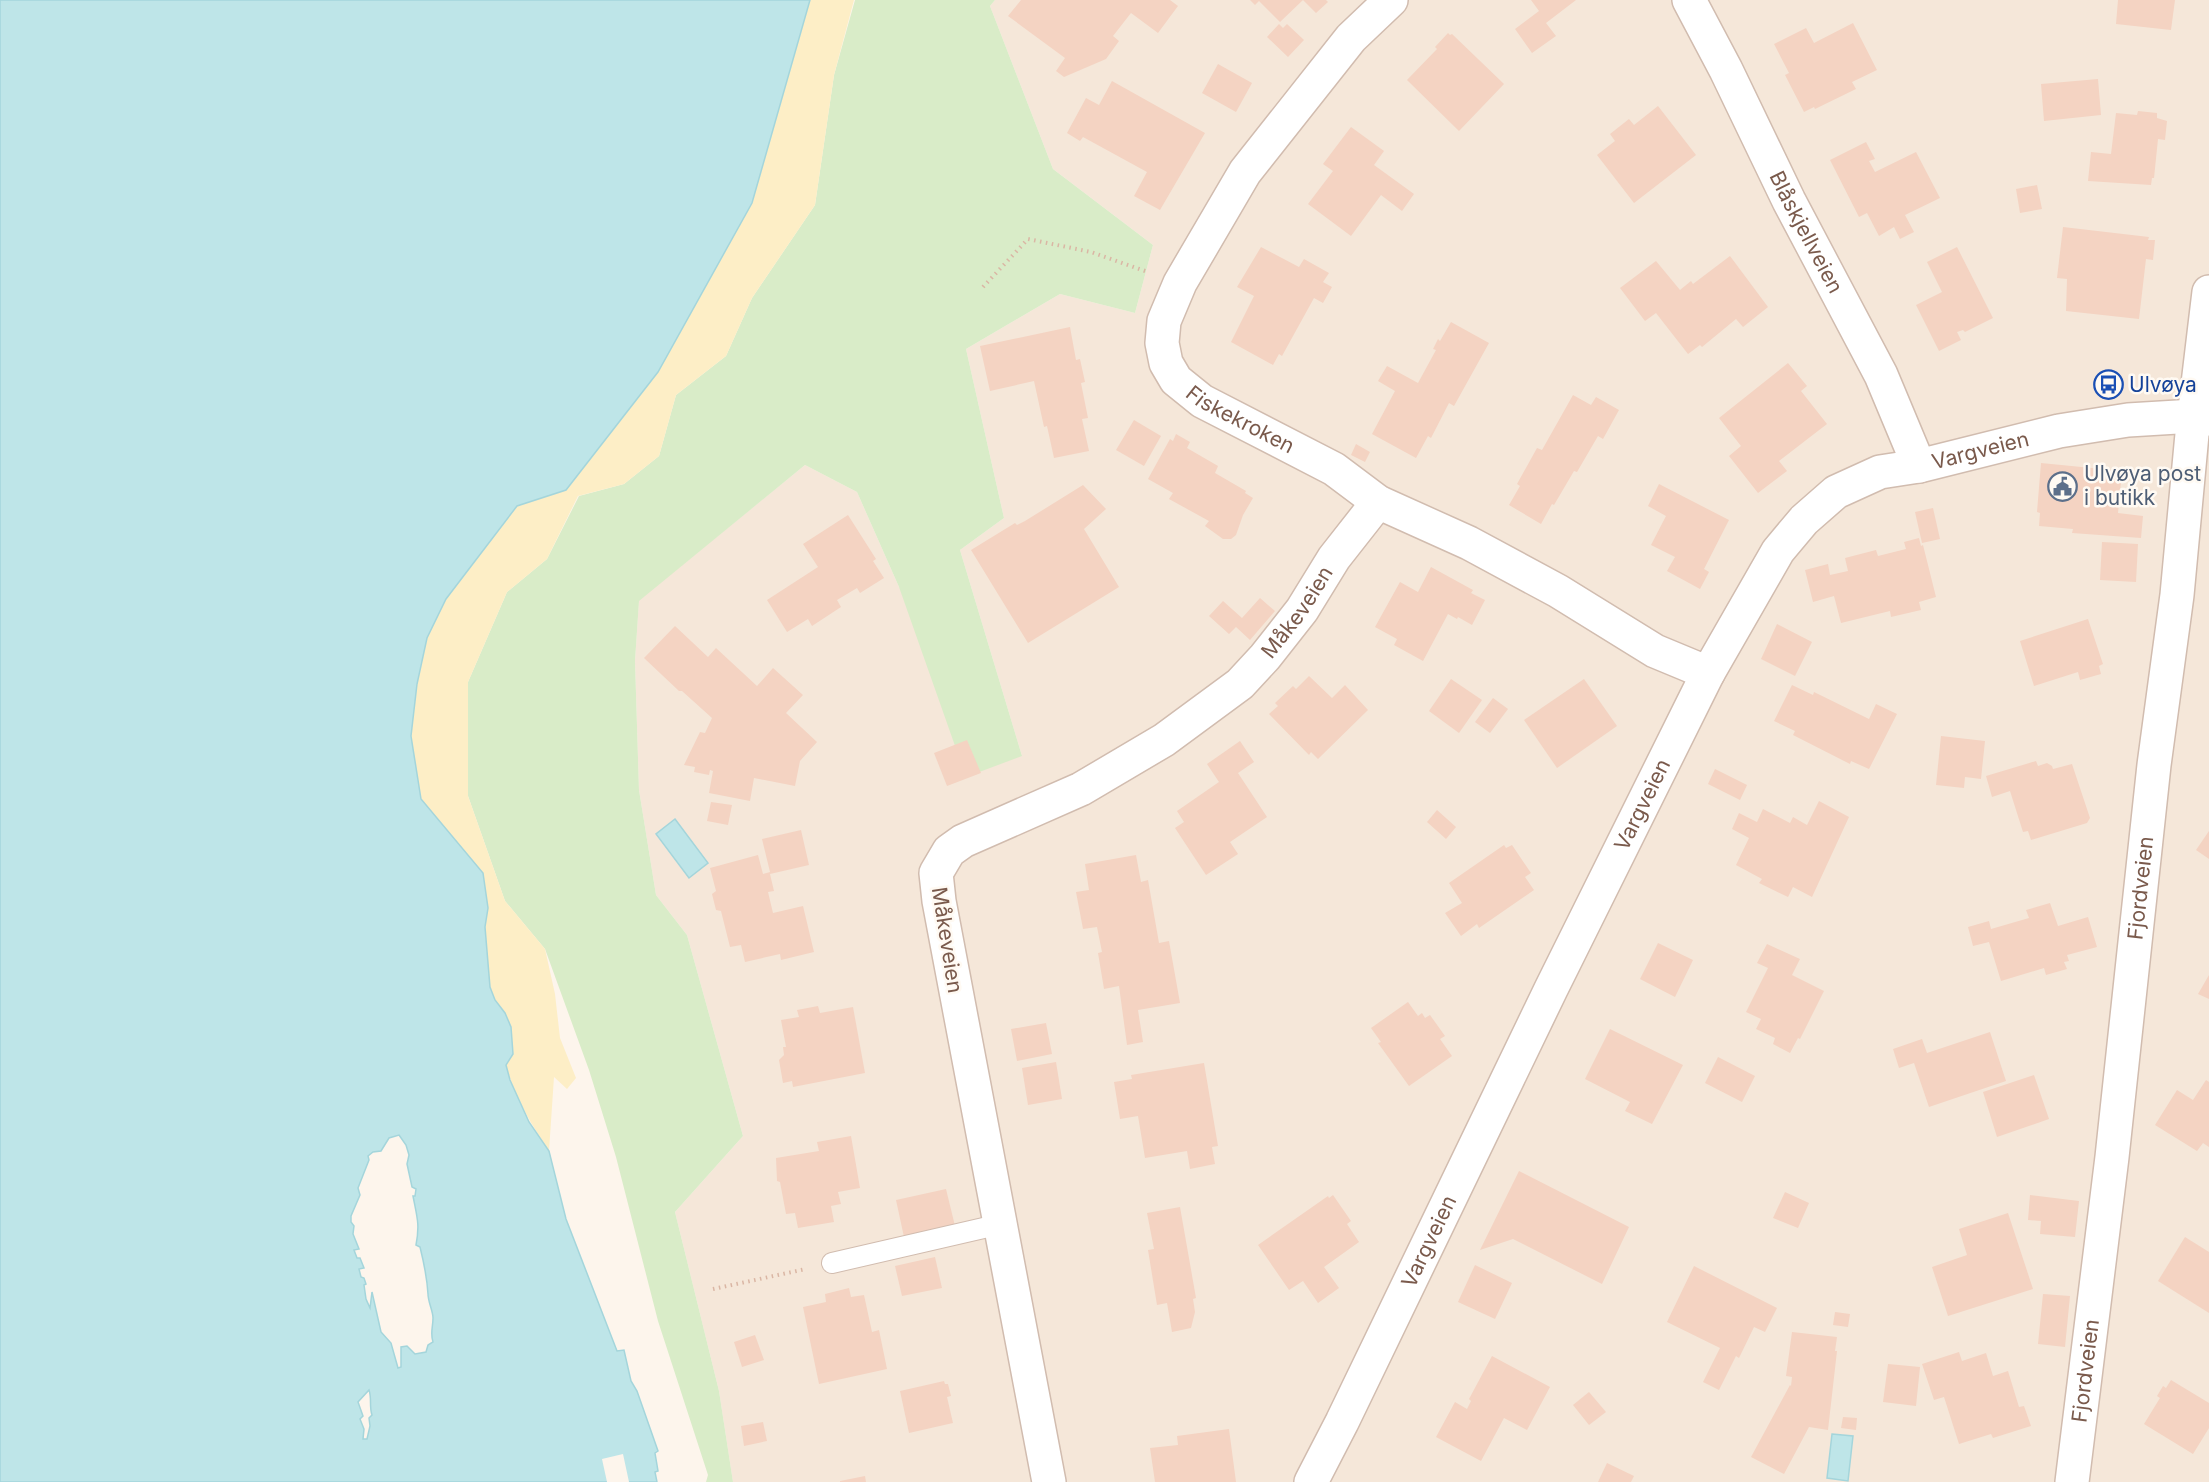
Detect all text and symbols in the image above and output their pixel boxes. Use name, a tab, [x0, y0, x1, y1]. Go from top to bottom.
street label: Blåskjellveien	[1764, 167, 1848, 297]
bus stop icon: Ulvøya	[2092, 369, 2124, 401]
place label: Ulvøya	[2129, 372, 2197, 397]
street label: Fiskekroken	[1181, 380, 1299, 458]
street label: Vargveien	[1929, 426, 2031, 474]
place label: Ulvøya post i butikk	[2084, 461, 2201, 510]
public building icon: Ulvøya post i butikk	[2047, 470, 2079, 502]
street label: Måkeveien	[1256, 561, 1338, 663]
street label: Vargveien	[1609, 755, 1675, 855]
street label: Fjordveien	[2122, 835, 2158, 941]
street label: Måkeveien	[927, 885, 968, 995]
street label: Vargveien	[1396, 1191, 1461, 1291]
street label: Fjordveien	[2066, 1318, 2104, 1424]

